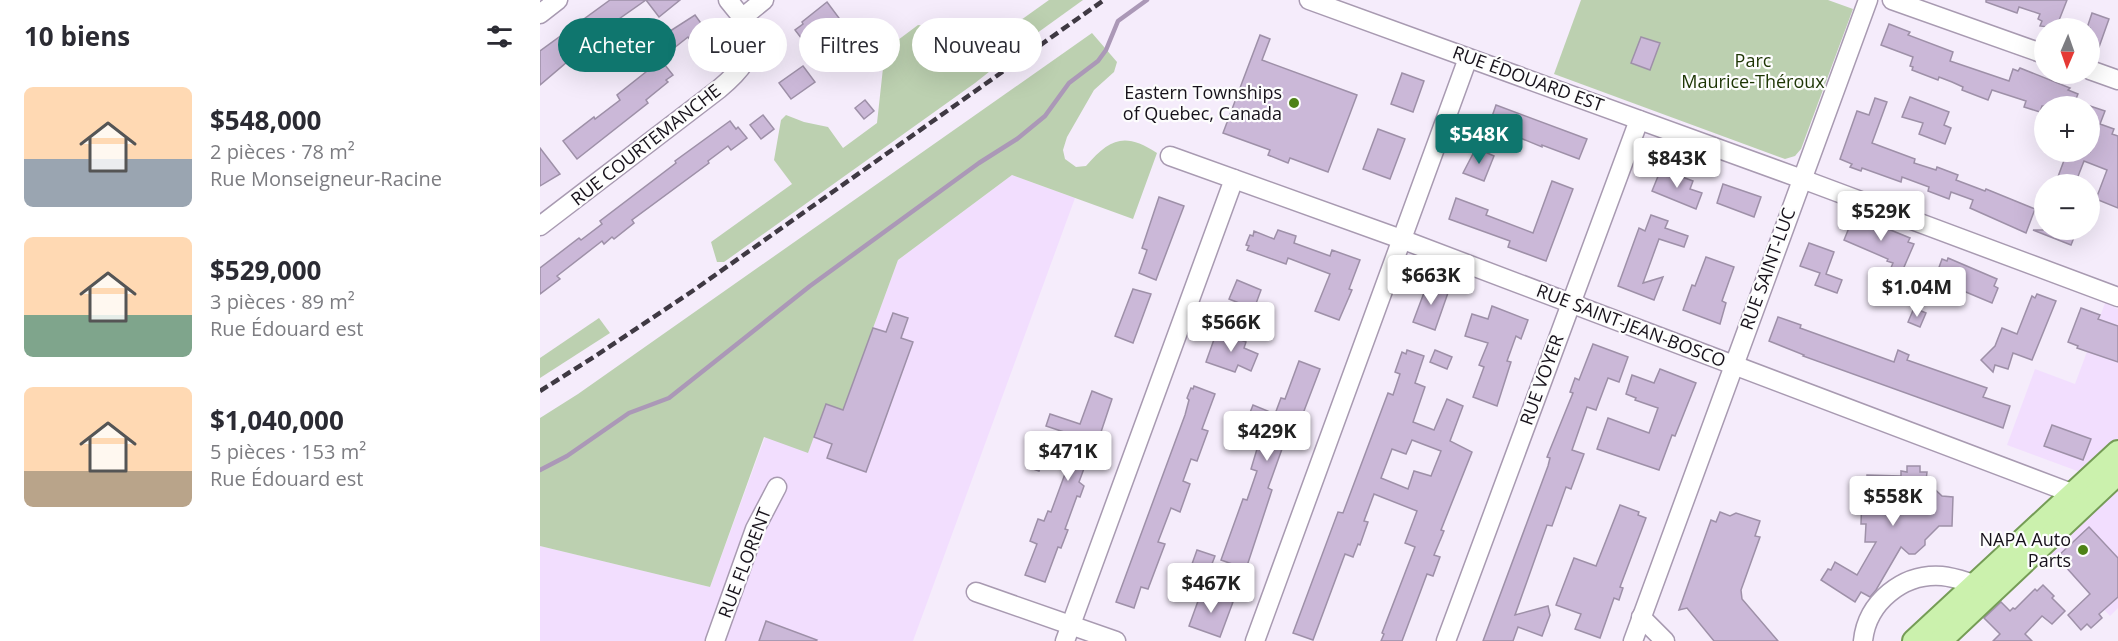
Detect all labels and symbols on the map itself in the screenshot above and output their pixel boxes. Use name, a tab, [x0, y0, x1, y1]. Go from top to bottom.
north arrow	[2034, 18, 2100, 84]
street label: RUE ÉDOUARD EST	[1449, 40, 1607, 117]
park label: Parc Maurice-Théroux	[1681, 48, 1825, 93]
street label: RUE COURTEMANCHE	[565, 78, 725, 210]
place label: Eastern Townships of Quebec, Canada	[1123, 80, 1282, 125]
marker: Eastern Townships of Quebec, Canada	[1287, 96, 1301, 110]
pin: $548K	[1437, 114, 1521, 165]
pin: $843K	[1635, 138, 1719, 189]
pin: $529K	[1839, 191, 1923, 242]
street label: RUE SAINT-LUC	[1734, 204, 1800, 333]
pin: $663K	[1389, 255, 1473, 306]
pin: $1.04M	[1868, 267, 1966, 318]
street label: RUE SAINT-JEAN-BOSCO	[1533, 278, 1729, 372]
pin: $566K	[1189, 302, 1273, 353]
street label: RUE VOYER	[1514, 331, 1569, 428]
pin: $429K	[1225, 411, 1309, 462]
pin: $471K	[1026, 431, 1110, 482]
pin: $558K	[1851, 476, 1935, 527]
street label: RUE FLORENT	[712, 504, 776, 621]
place label: NAPA Auto Parts	[1980, 527, 2071, 572]
marker: NAPA Auto Parts	[2076, 543, 2090, 557]
pin: $467K	[1169, 563, 1253, 614]

